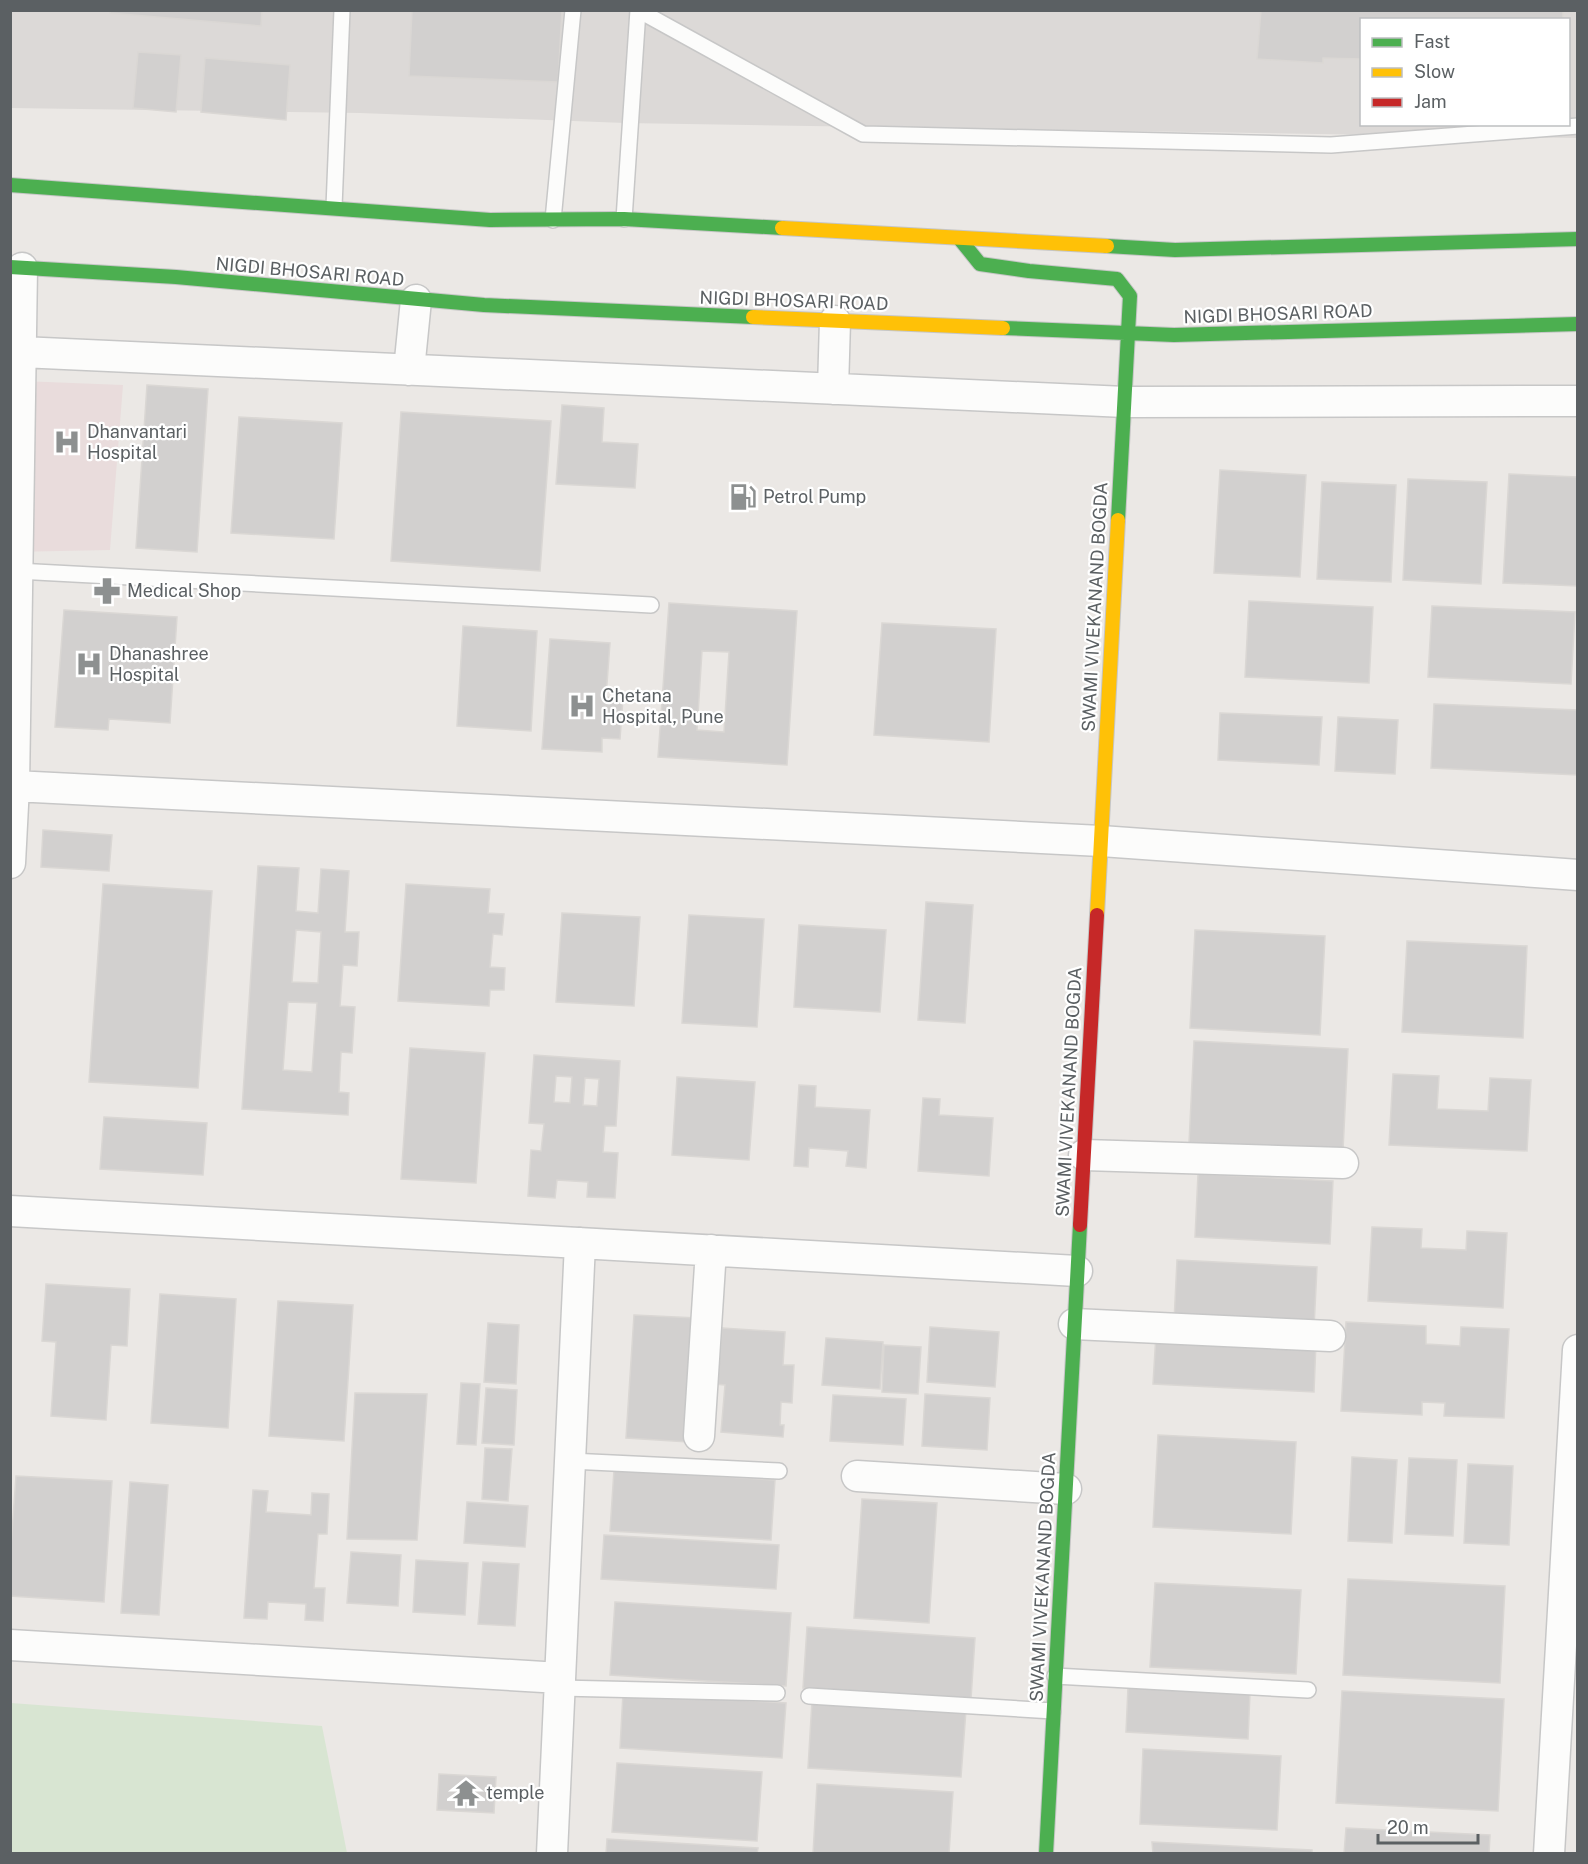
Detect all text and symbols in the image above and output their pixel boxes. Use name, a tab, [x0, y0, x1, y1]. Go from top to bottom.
legend	[1360, 18, 1570, 126]
text: Fast	[1414, 31, 1450, 52]
text: Slow	[1414, 61, 1455, 82]
text: Jam	[1414, 91, 1447, 112]
street label: NIGDI BHOSARI ROAD	[215, 253, 405, 290]
street label: NIGDI BHOSARI ROAD	[699, 287, 889, 314]
street label: NIGDI BHOSARI ROAD	[1183, 300, 1373, 327]
place label: Dhanvantari Hospital	[87, 421, 187, 463]
hospital icon: Dhanvantari Hospital	[52, 427, 82, 457]
street label: SWAMI VIVEKANAND BOGDA	[1077, 481, 1112, 733]
fuel station icon: Petrol Pump	[728, 482, 758, 512]
place label: Petrol Pump	[763, 486, 866, 507]
pharmacy icon: Medical Shop	[92, 576, 122, 606]
place label: Medical Shop	[127, 580, 241, 601]
place label: Dhanashree Hospital	[109, 643, 209, 685]
hospital icon: Dhanashree Hospital	[74, 649, 104, 679]
place label: Chetana Hospital, Pune	[602, 685, 724, 727]
hospital icon: Chetana Hospital, Pune	[567, 691, 597, 721]
street label: SWAMI VIVEKANAND BOGDA	[1051, 966, 1086, 1218]
street label: SWAMI VIVEKANAND BOGDA	[1025, 1451, 1060, 1703]
temple icon: temple	[451, 1778, 481, 1808]
place label: temple	[486, 1782, 544, 1803]
scale bar	[1378, 1807, 1478, 1845]
text: 20 m	[1387, 1817, 1429, 1838]

